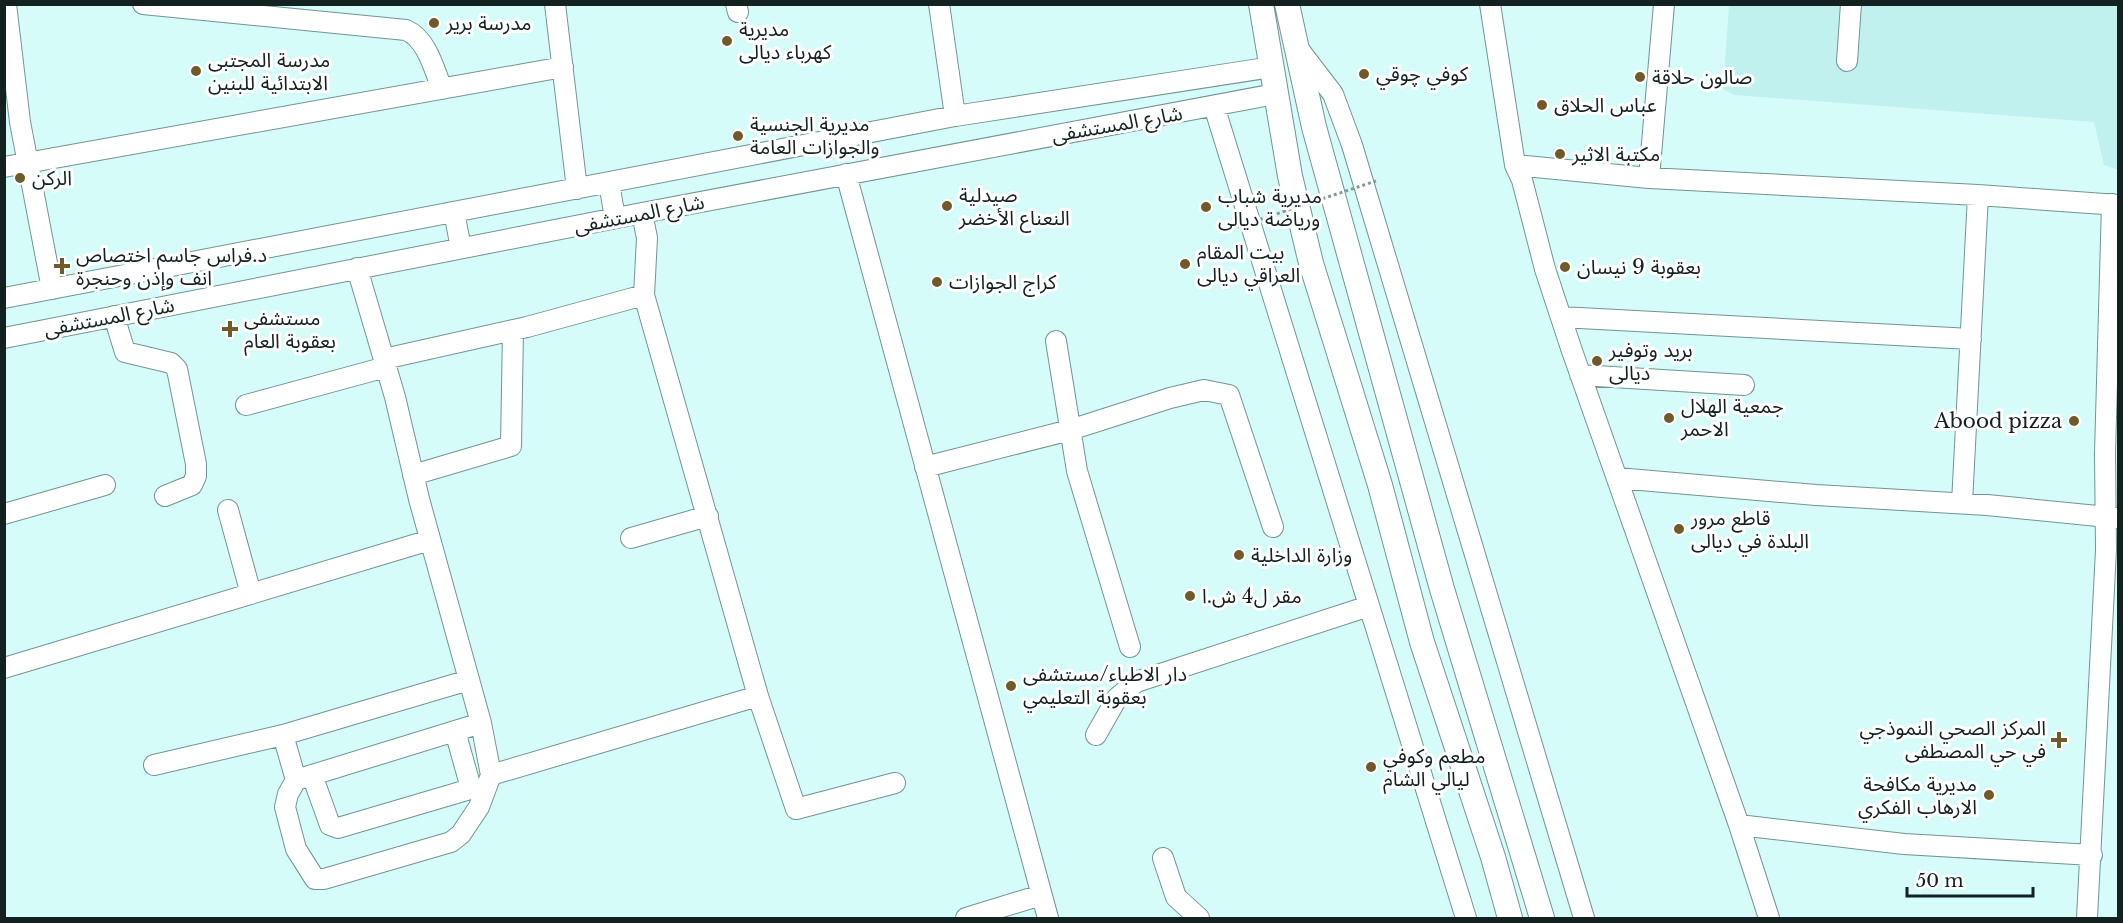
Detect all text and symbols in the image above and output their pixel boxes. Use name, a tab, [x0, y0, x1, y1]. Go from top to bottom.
place label: مدرسة برير	[445, 11, 532, 35]
marker: مدرسة برير	[427, 16, 441, 30]
place label: مديرية كهرباء ديالى	[739, 17, 832, 64]
marker: مديرية كهرباء ديالى	[720, 34, 734, 48]
place label: مدرسة المجتبى الابتدائية للبنين	[208, 48, 330, 95]
place label: كوفي چوقي	[1376, 62, 1469, 90]
marker: مدرسة المجتبى الابتدائية للبنين	[189, 64, 203, 78]
place label: صالون حلاقة	[1652, 65, 1752, 89]
marker: كوفي چوقي	[1357, 67, 1371, 81]
marker: صالون حلاقة	[1633, 70, 1647, 84]
place label: عباس الحلاق	[1554, 93, 1657, 117]
marker: عباس الحلاق	[1535, 98, 1549, 112]
street label: شارع المستشفى	[1050, 101, 1185, 150]
place label: مديرية الجنسية والجوازات العامة	[750, 112, 879, 159]
marker: مديرية الجنسية والجوازات العامة	[731, 129, 745, 143]
place label: مكتبة الاثير	[1571, 142, 1660, 166]
marker: مكتبة الاثير	[1553, 147, 1567, 161]
place label: الركن	[32, 166, 72, 190]
marker: الركن	[13, 171, 27, 185]
place label: صيدلية النعناع الأخضر	[958, 183, 1070, 233]
place label: مديرية شباب ورياضة ديالى	[1218, 184, 1322, 231]
street label: شارع المستشفى	[572, 190, 707, 241]
marker: صيدلية النعناع الأخضر	[940, 199, 954, 213]
marker: مديرية شباب ورياضة ديالى	[1199, 200, 1213, 214]
place label: بيت المقام العراقي ديالى	[1197, 240, 1300, 291]
place label: د.فراس جاسم اختصاص انف وإذن وحنجرة	[76, 243, 267, 291]
place label: بعقوبة 9 نيسان	[1577, 255, 1701, 279]
marker: د.فراس جاسم اختصاص انف وإذن وحنجرة	[53, 257, 71, 275]
marker: بيت المقام العراقي ديالى	[1178, 257, 1192, 271]
marker: بعقوبة 9 نيسان	[1558, 260, 1572, 274]
place label: كراج الجوازات	[949, 270, 1057, 297]
marker: كراج الجوازات	[930, 275, 944, 289]
street label: شارع المستشفى	[42, 293, 177, 344]
place label: مستشفى بعقوبة العام	[244, 306, 336, 356]
marker: مستشفى بعقوبة العام	[221, 320, 239, 338]
place label: بريد وتوفير ديالى	[1608, 338, 1693, 385]
marker: بريد وتوفير ديالى	[1590, 354, 1604, 368]
place label: جمعية الهلال الاحمر	[1680, 394, 1784, 441]
place label: Abood pizza	[1933, 409, 2063, 433]
marker: جمعية الهلال الاحمر	[1662, 411, 1676, 425]
marker: Abood pizza	[2067, 414, 2081, 428]
place label: قاطع مرور البلدة في ديالى	[1690, 506, 1809, 557]
marker: قاطع مرور البلدة في ديالى	[1672, 522, 1686, 536]
place label: وزارة الداخلية	[1251, 543, 1352, 567]
marker: وزارة الداخلية	[1232, 548, 1246, 562]
place label: مقر ل4 ش.ا	[1202, 584, 1302, 608]
marker: مقر ل4 ش.ا	[1183, 589, 1197, 603]
place label: دار الاطباء/مستشفى بعقوبة التعليمي	[1023, 662, 1187, 713]
marker: دار الاطباء/مستشفى بعقوبة التعليمي	[1004, 679, 1018, 693]
place label: المركز الصحي النموذجي في حي المصطفى	[1859, 716, 2046, 767]
marker: المركز الصحي النموذجي في حي المصطفى	[2050, 731, 2068, 749]
place label: مطعم وكوفي ليالي الشام	[1383, 744, 1485, 795]
marker: مطعم وكوفي ليالي الشام	[1364, 760, 1378, 774]
place label: مديرية مكافحة الارهاب الفكري	[1858, 772, 1977, 823]
marker: مديرية مكافحة الارهاب الفكري	[1982, 788, 1996, 802]
scale bar	[1907, 860, 2033, 898]
text: 50 m	[1916, 870, 1964, 892]

